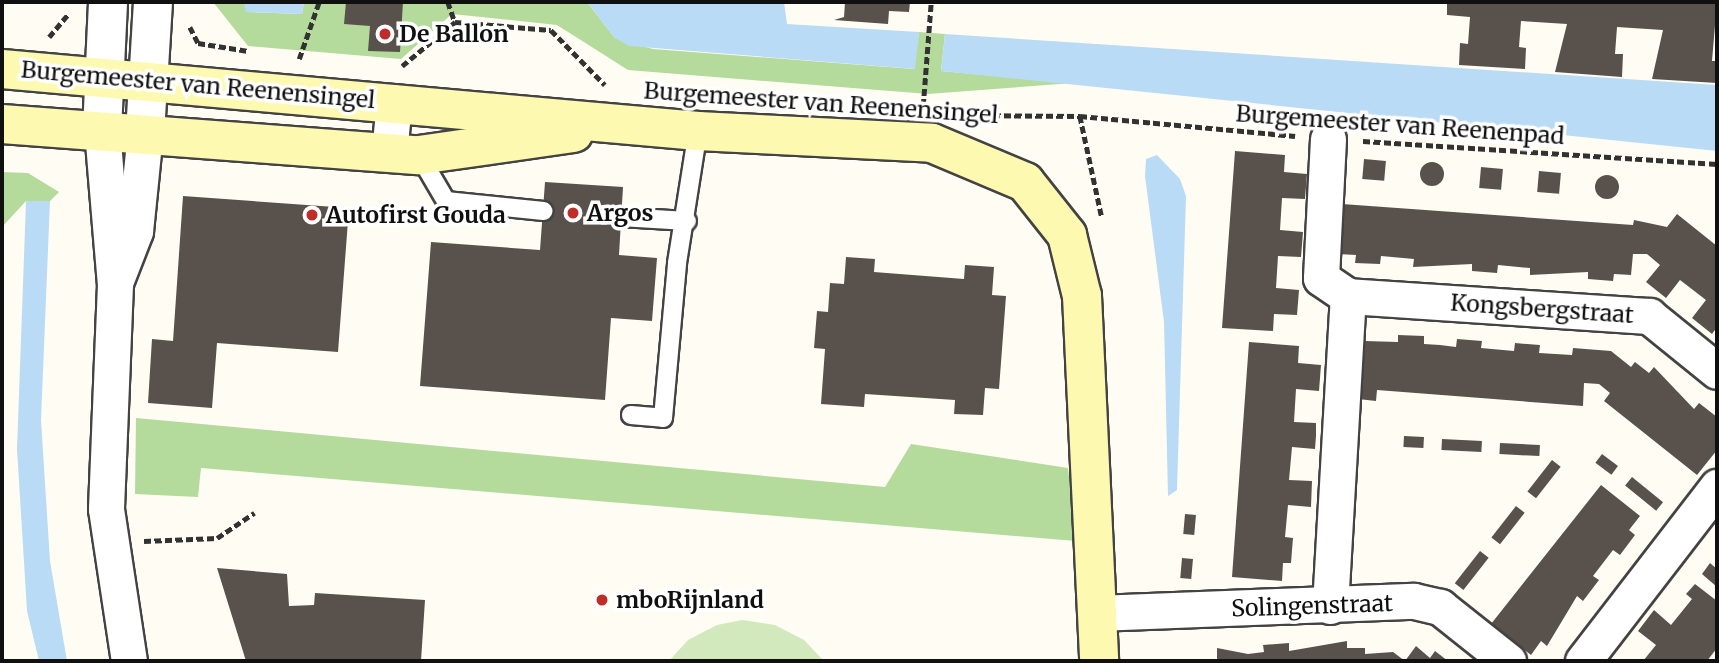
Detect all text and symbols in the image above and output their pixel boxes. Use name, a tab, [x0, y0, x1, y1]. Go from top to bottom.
place label: De Ballon	[399, 20, 509, 48]
marker: De Ballon	[377, 26, 393, 42]
street label: Burgemeester van Reenensingel	[20, 56, 376, 114]
street label: Burgemeester van Reenensingel	[643, 77, 999, 129]
street label: Burgemeester van Reenenpad	[1235, 100, 1565, 150]
place label: Argos	[587, 199, 653, 227]
place label: Autofirst Gouda	[326, 201, 506, 229]
marker: Argos	[565, 205, 581, 221]
marker: Autofirst Gouda	[304, 207, 320, 223]
street label: Kongsbergstraat	[1449, 289, 1635, 329]
place label: mboRijnland	[616, 586, 764, 614]
street label: Solingenstraat	[1231, 589, 1393, 623]
marker: mboRijnland	[594, 592, 610, 608]

